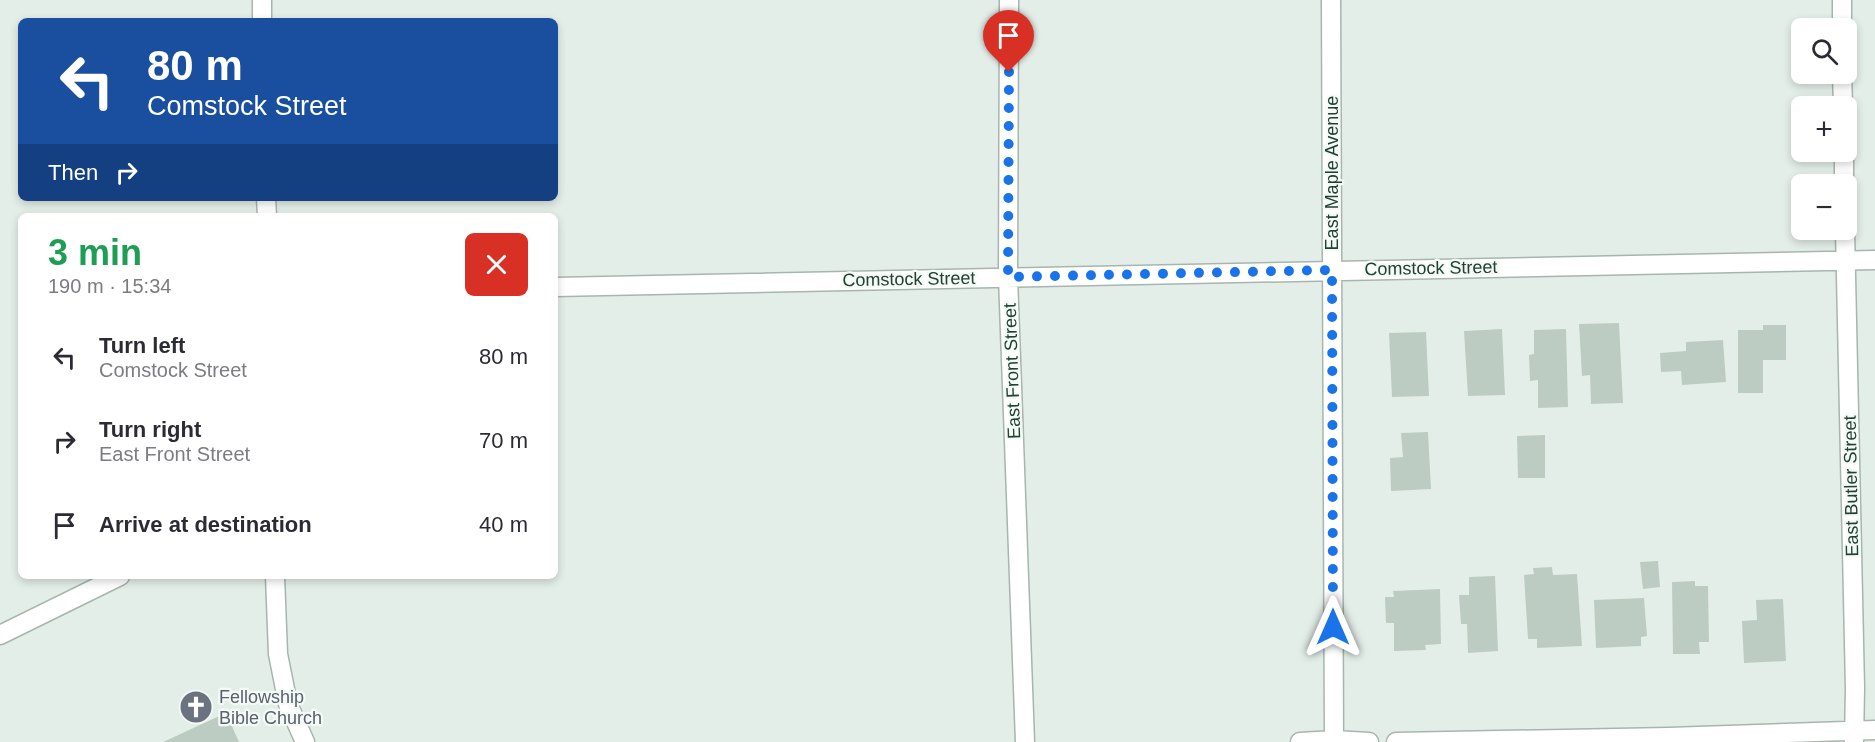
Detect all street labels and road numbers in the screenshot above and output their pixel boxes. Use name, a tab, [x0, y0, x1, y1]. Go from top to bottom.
street label: East Maple Avenue	[1322, 96, 1342, 250]
street label: Comstock Street	[1364, 257, 1498, 279]
street label: Comstock Street	[842, 268, 976, 290]
street label: East Front Street	[1000, 303, 1024, 439]
street label: East Butler Street	[1840, 415, 1862, 557]

